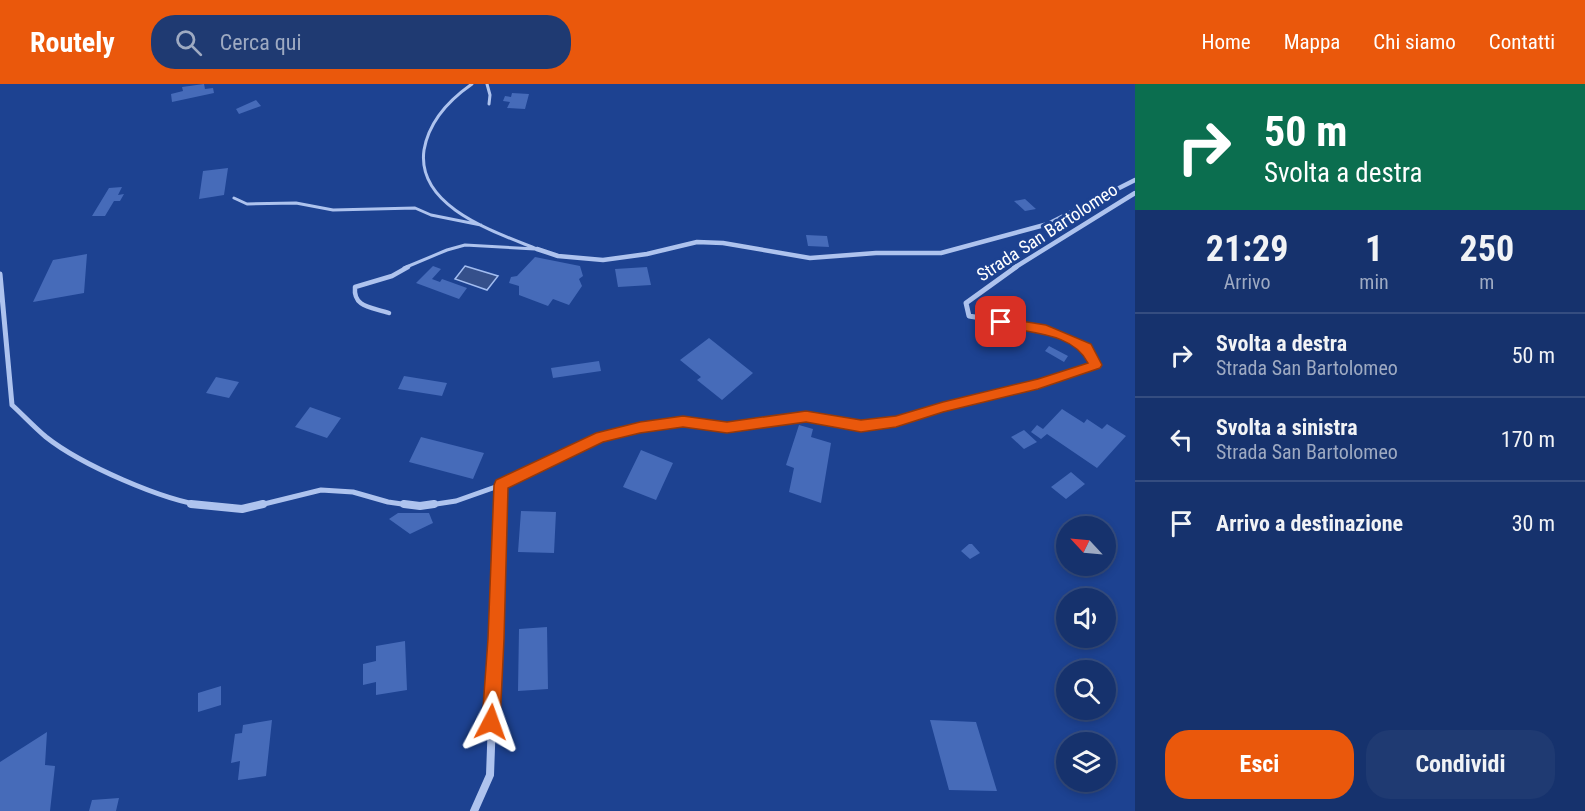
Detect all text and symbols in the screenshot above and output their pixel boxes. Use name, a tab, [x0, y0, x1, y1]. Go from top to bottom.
search box	[151, 15, 571, 69]
text: Routely	[30, 26, 115, 59]
icon: search	[172, 26, 205, 59]
text: Cerca qui	[220, 30, 301, 55]
text: Home	[1201, 30, 1251, 54]
text: Mappa	[1284, 30, 1340, 54]
text: Chi siamo	[1373, 30, 1456, 54]
text: Contatti	[1489, 30, 1555, 54]
text: 50 m	[1264, 107, 1347, 156]
icon: right	[1165, 108, 1243, 186]
text: Svolta a destra	[1264, 157, 1422, 189]
street label: Strada San Bartolomeo	[973, 179, 1121, 285]
text: 21:29	[1206, 228, 1288, 270]
text: 1	[1365, 228, 1383, 270]
text: 250	[1460, 228, 1514, 270]
text: Arrivo	[1224, 270, 1271, 294]
text: min	[1359, 270, 1389, 294]
text: m	[1479, 270, 1494, 294]
pin	[975, 296, 1026, 347]
icon: arrive	[984, 305, 1017, 338]
text: Svolta a destra	[1216, 331, 1347, 356]
icon: right	[1165, 339, 1198, 372]
text: 50 m	[1512, 343, 1555, 368]
text: Strada San Bartolomeo	[1216, 356, 1398, 380]
text: Svolta a sinistra	[1216, 415, 1358, 440]
icon: left	[1165, 423, 1198, 456]
text: 170 m	[1501, 427, 1555, 452]
text: Strada San Bartolomeo	[1216, 440, 1398, 464]
icon: arrive	[1165, 507, 1198, 540]
text: Arrivo a destinazione	[1216, 511, 1403, 536]
text: 30 m	[1512, 511, 1555, 536]
north arrow	[1056, 516, 1116, 576]
map controls	[1056, 516, 1116, 792]
button: sound	[1056, 588, 1116, 648]
button: search	[1056, 660, 1116, 720]
position arrow	[459, 690, 523, 754]
button: Esci	[1165, 730, 1354, 799]
button: Condividi	[1366, 730, 1555, 799]
button: layers	[1056, 732, 1116, 792]

